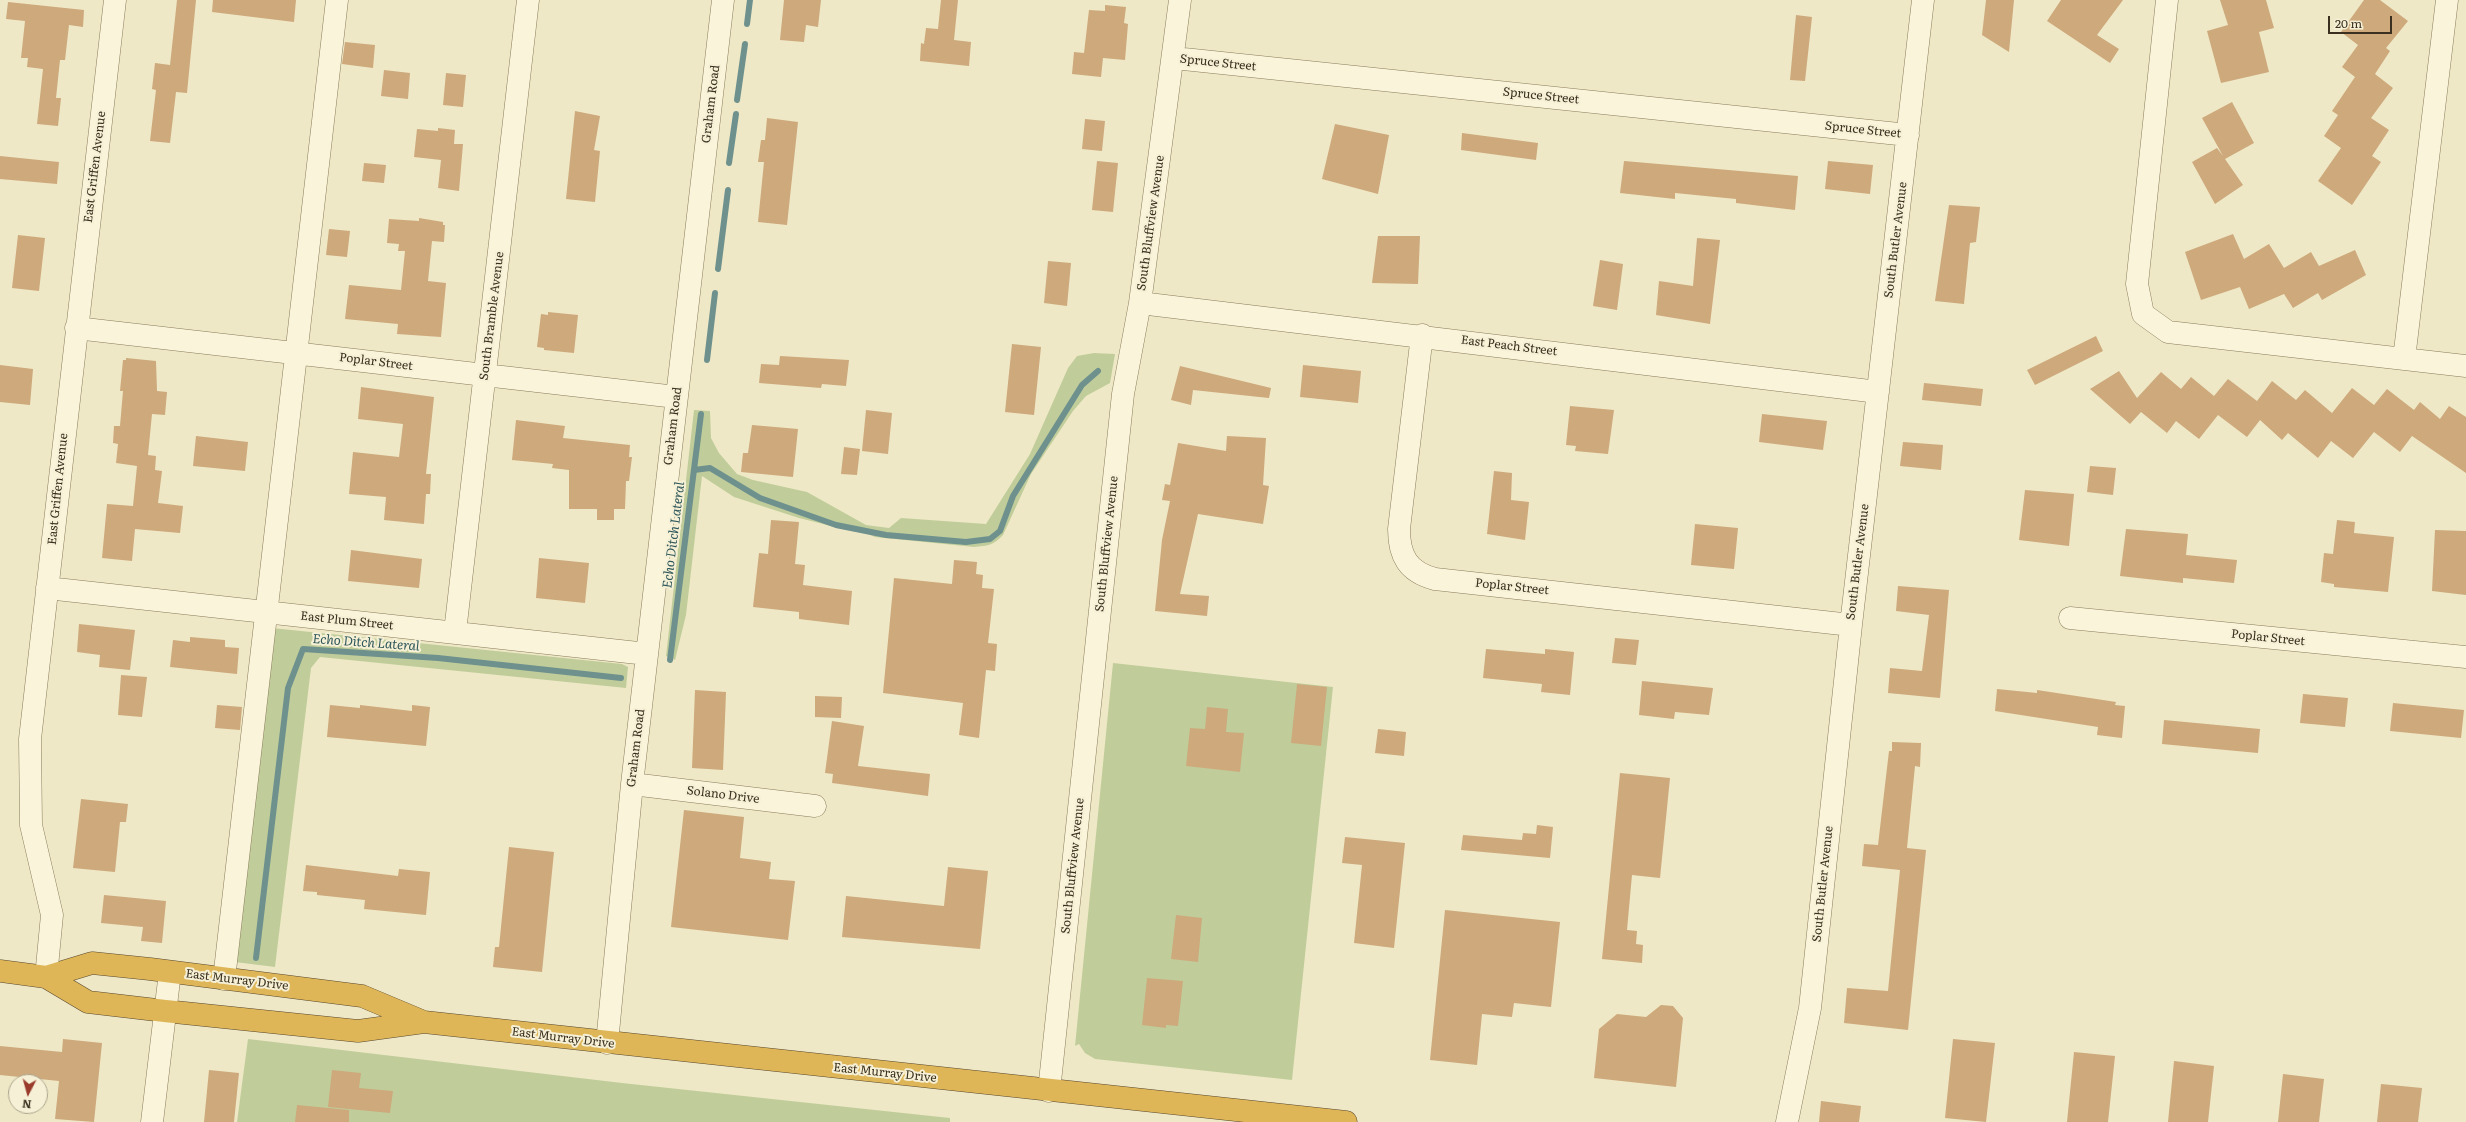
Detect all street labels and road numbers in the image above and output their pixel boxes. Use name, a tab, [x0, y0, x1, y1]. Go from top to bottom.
street label: Spruce Street	[1179, 52, 1257, 74]
street label: Graham Road	[699, 64, 723, 144]
street label: Spruce Street	[1502, 85, 1580, 107]
street label: East Griffen Avenue	[81, 110, 109, 224]
street label: Spruce Street	[1824, 119, 1902, 141]
street label: South Bluffview Avenue	[1134, 154, 1168, 292]
street label: South Butler Avenue	[1882, 181, 1910, 299]
street label: South Bramble Avenue	[477, 251, 507, 381]
street label: East Peach Street	[1460, 333, 1558, 359]
street label: Poplar Street	[338, 350, 414, 374]
street label: Graham Road	[661, 386, 685, 466]
street label: East Griffen Avenue	[45, 432, 71, 546]
street label: South Bluffview Avenue	[1093, 475, 1121, 613]
street label: South Butler Avenue	[1844, 503, 1872, 621]
street label: Poplar Street	[1474, 576, 1550, 598]
street label: East Plum Street	[300, 609, 394, 633]
street label: Poplar Street	[2230, 627, 2306, 649]
street label: Graham Road	[624, 708, 648, 788]
street label: Solano Drive	[686, 783, 760, 807]
street label: South Bluffview Avenue	[1059, 797, 1087, 935]
street label: South Butler Avenue	[1810, 825, 1836, 943]
street label: East Murray Drive	[185, 967, 289, 993]
street label: East Murray Drive	[511, 1025, 615, 1051]
street label: East Murray Drive	[833, 1060, 937, 1086]

